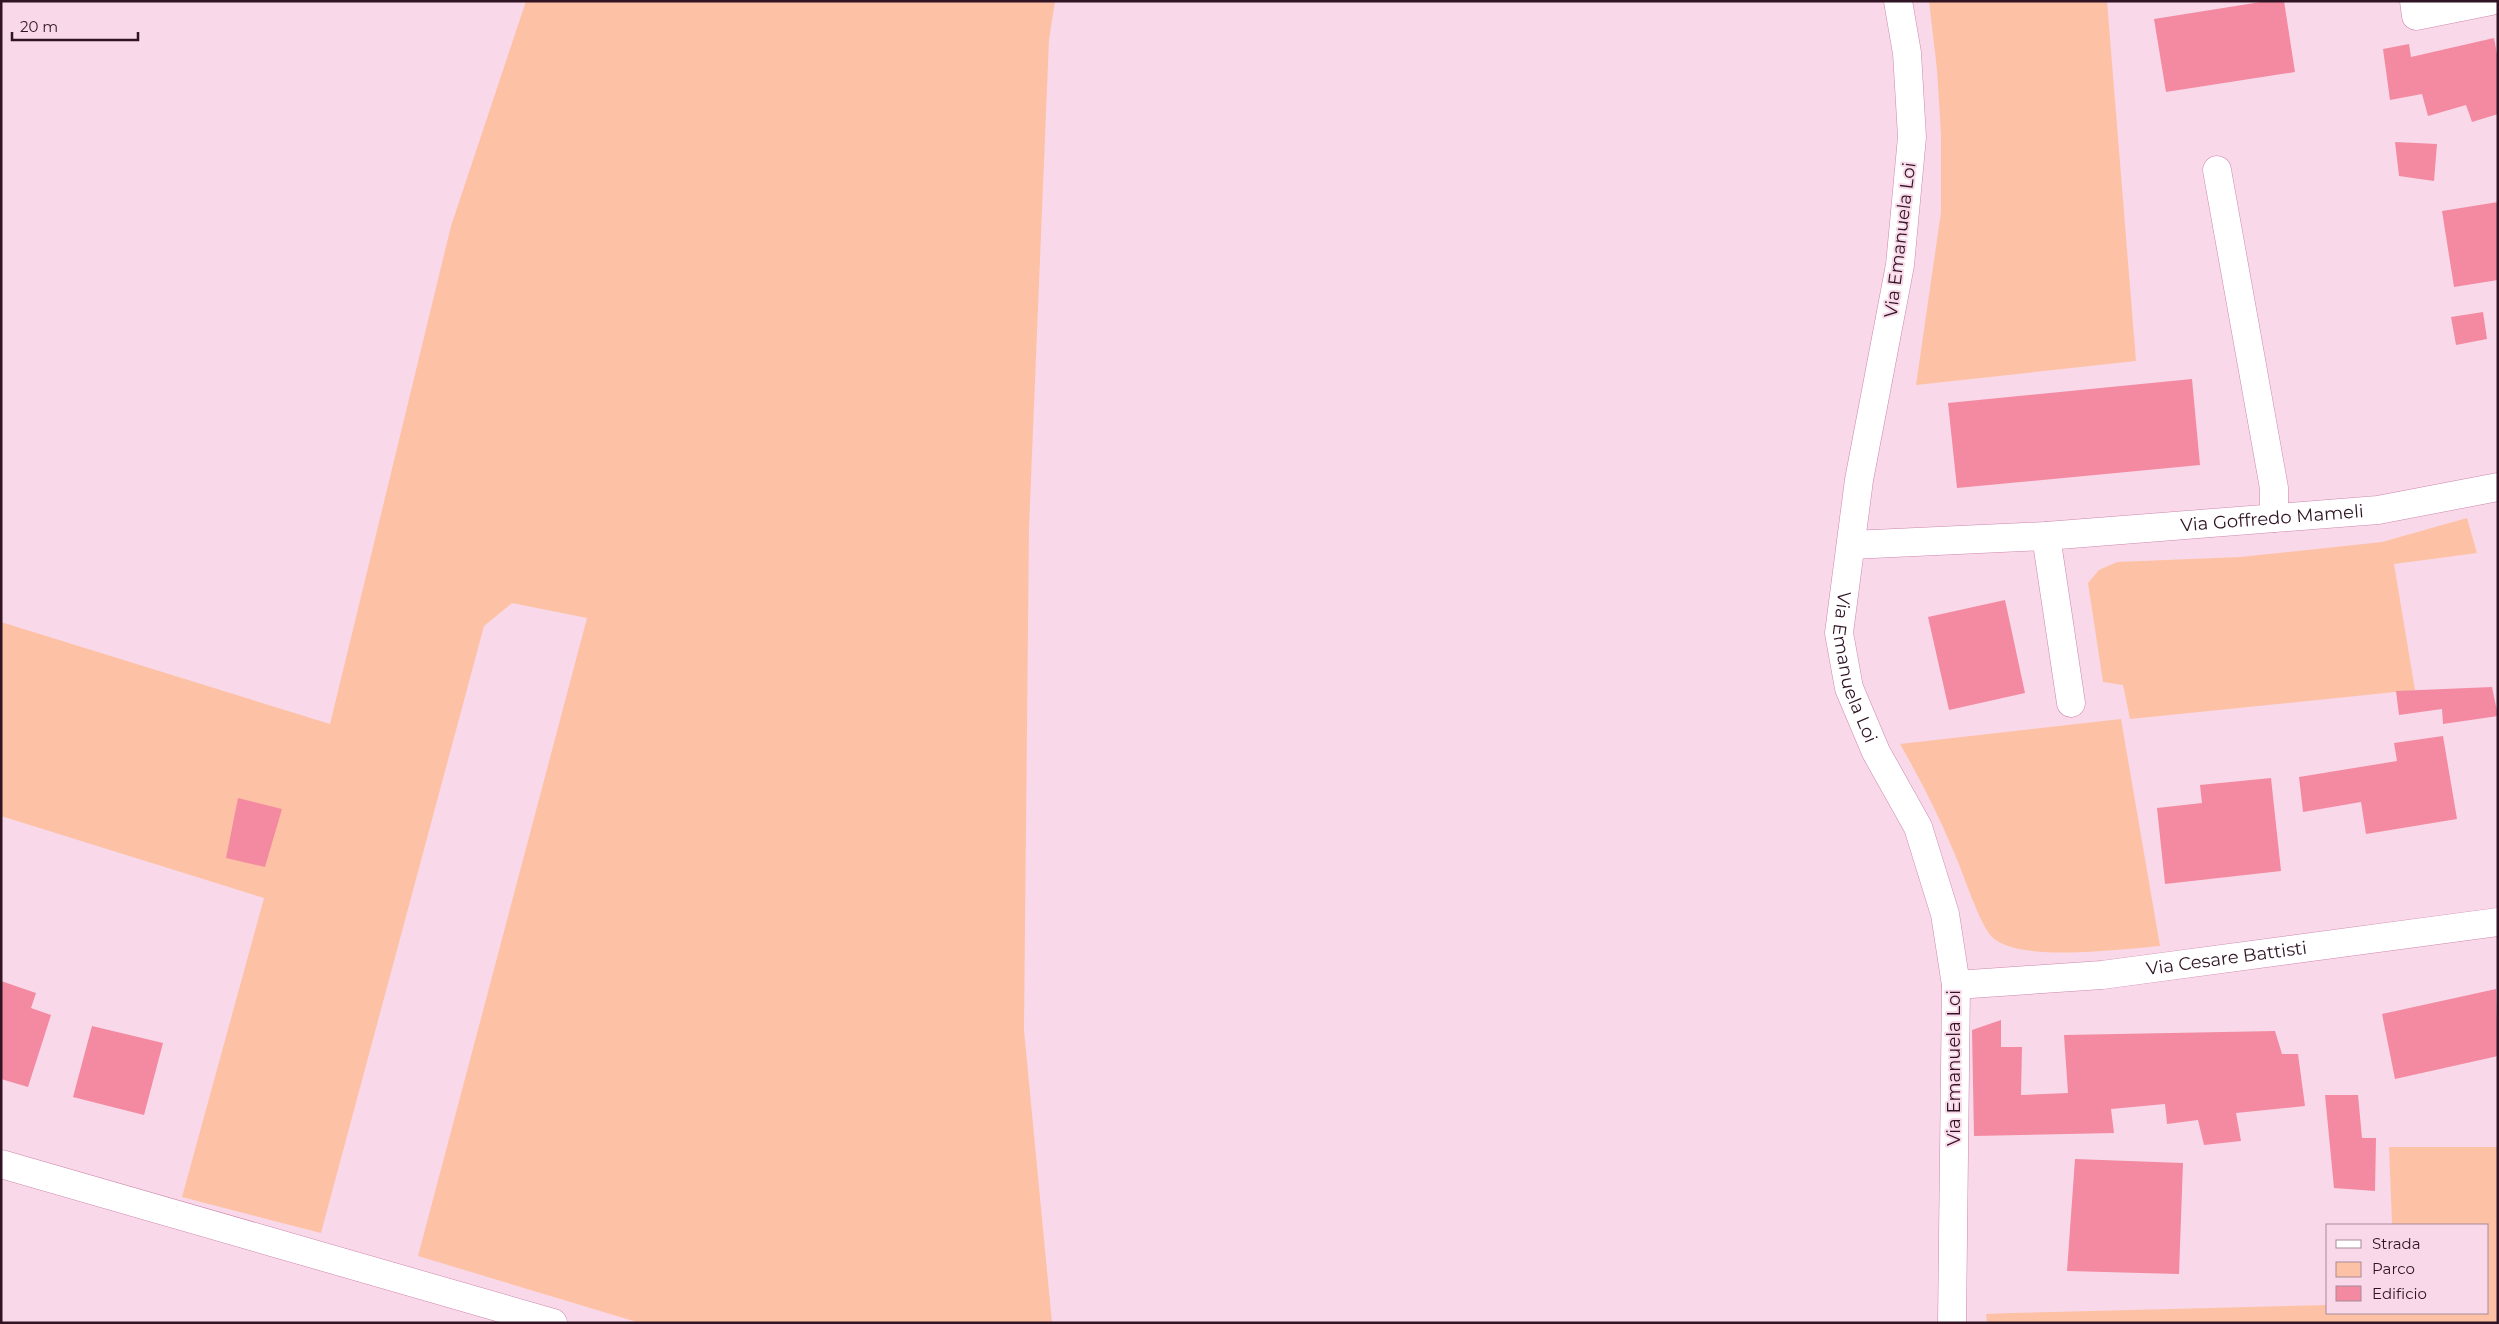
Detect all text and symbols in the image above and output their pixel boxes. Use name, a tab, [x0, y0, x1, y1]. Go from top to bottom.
scale bar	[12, 10, 139, 42]
text: 20 m	[20, 17, 58, 36]
street label: Via Emanuela Loi	[1880, 161, 1920, 319]
street label: Via Goffredo Mameli	[2180, 500, 2364, 536]
street label: Via Emanuela Loi	[1828, 590, 1882, 746]
street label: Via Cesare Battisti	[2145, 937, 2308, 980]
street label: Via Emanuela Loi	[1943, 990, 1965, 1146]
legend	[2326, 1224, 2489, 1314]
text: Strada	[2372, 1234, 2421, 1253]
text: Parco	[2372, 1259, 2415, 1278]
text: Edificio	[2372, 1284, 2427, 1303]

